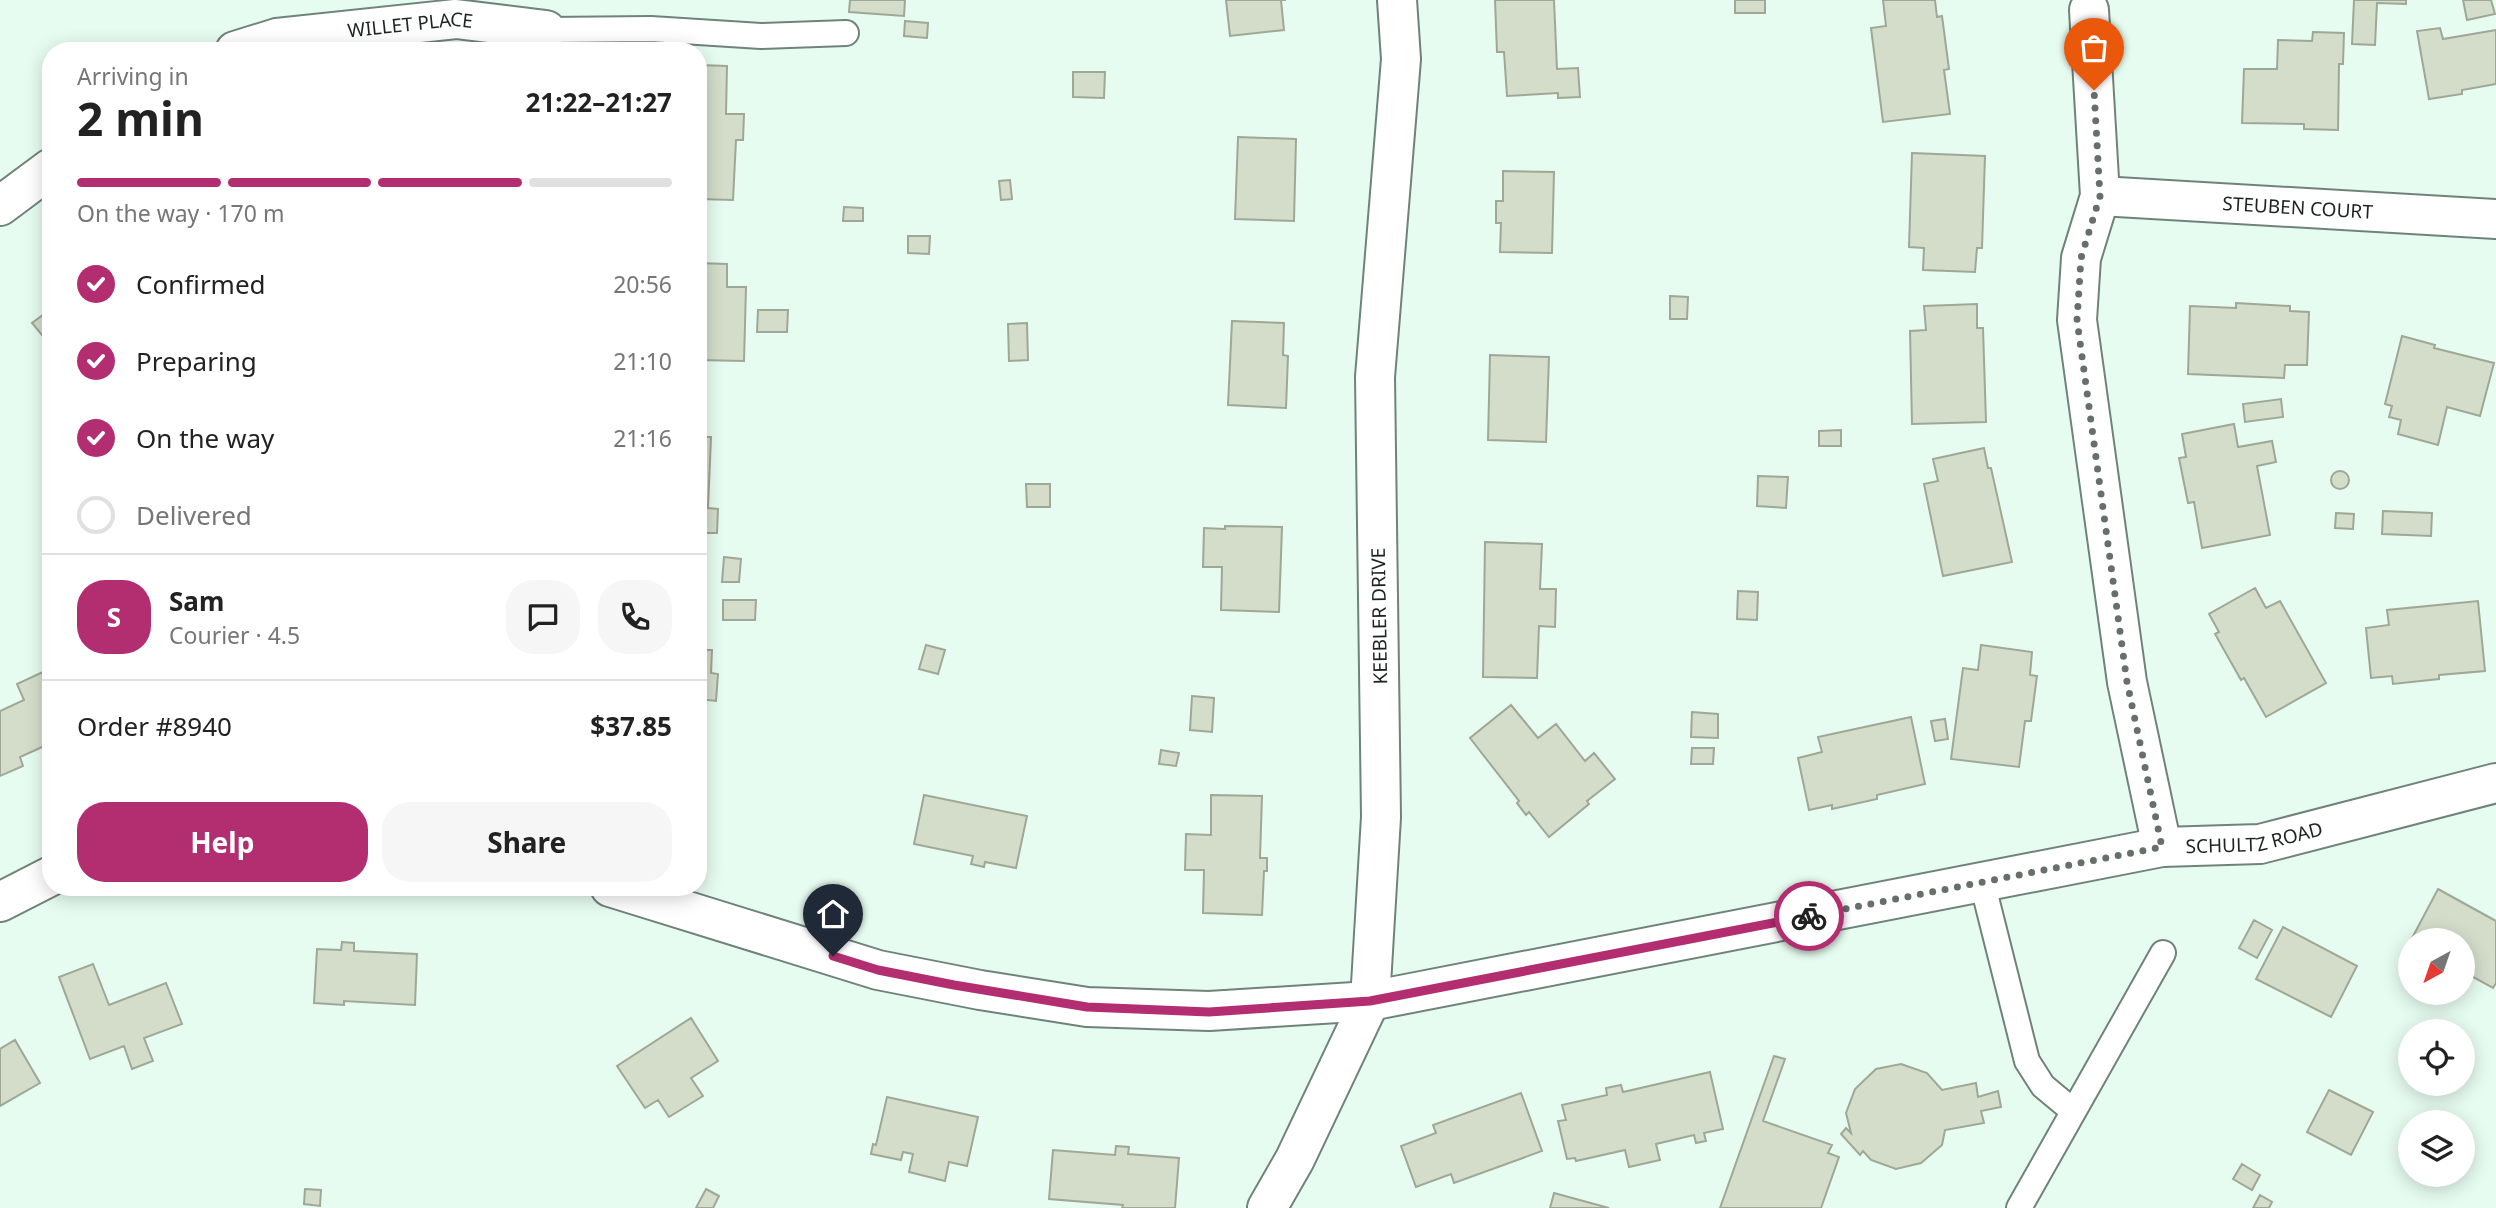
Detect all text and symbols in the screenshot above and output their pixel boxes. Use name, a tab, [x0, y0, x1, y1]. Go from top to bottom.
street label: WILLET PLACE	[346, 5, 474, 43]
pin	[2064, 18, 2124, 90]
icon: bag	[2075, 29, 2113, 67]
text: Arriving in	[77, 60, 189, 92]
text: 21:22–21:27	[525, 84, 672, 120]
text: 2 min	[77, 87, 204, 149]
street label: STEUBEN COURT	[2222, 190, 2374, 225]
text: On the way · 170 m	[77, 197, 284, 229]
icon: check	[77, 265, 115, 303]
text: Confirmed	[136, 266, 266, 302]
text: 20:56	[613, 268, 672, 300]
icon: check	[77, 342, 115, 380]
text: Preparing	[136, 343, 257, 379]
text: 21:10	[613, 345, 672, 377]
icon: check	[77, 419, 115, 457]
text: On the way	[136, 420, 274, 456]
text: 21:16	[613, 422, 672, 454]
text: Delivered	[136, 497, 252, 533]
street label: KEEBLER DRIVE	[1365, 547, 1393, 685]
button: chat	[506, 580, 580, 654]
button: phone	[598, 580, 672, 654]
text: Sam	[169, 583, 224, 619]
text: S	[107, 599, 121, 635]
text: Courier · 4.5	[169, 619, 300, 651]
text: Order #8940	[77, 708, 232, 744]
text: $37.85	[590, 708, 672, 744]
button: Help	[77, 802, 368, 882]
button: Share	[382, 802, 672, 882]
street label: SCHULTZ ROAD	[2185, 815, 2325, 859]
courier	[1774, 881, 1844, 951]
pin	[803, 884, 863, 956]
icon: home	[814, 895, 852, 933]
icon: bike	[1790, 897, 1828, 935]
north arrow	[2398, 928, 2474, 1004]
map controls	[2398, 928, 2475, 1187]
button: locate	[2398, 1019, 2475, 1096]
button: layers	[2398, 1110, 2475, 1187]

